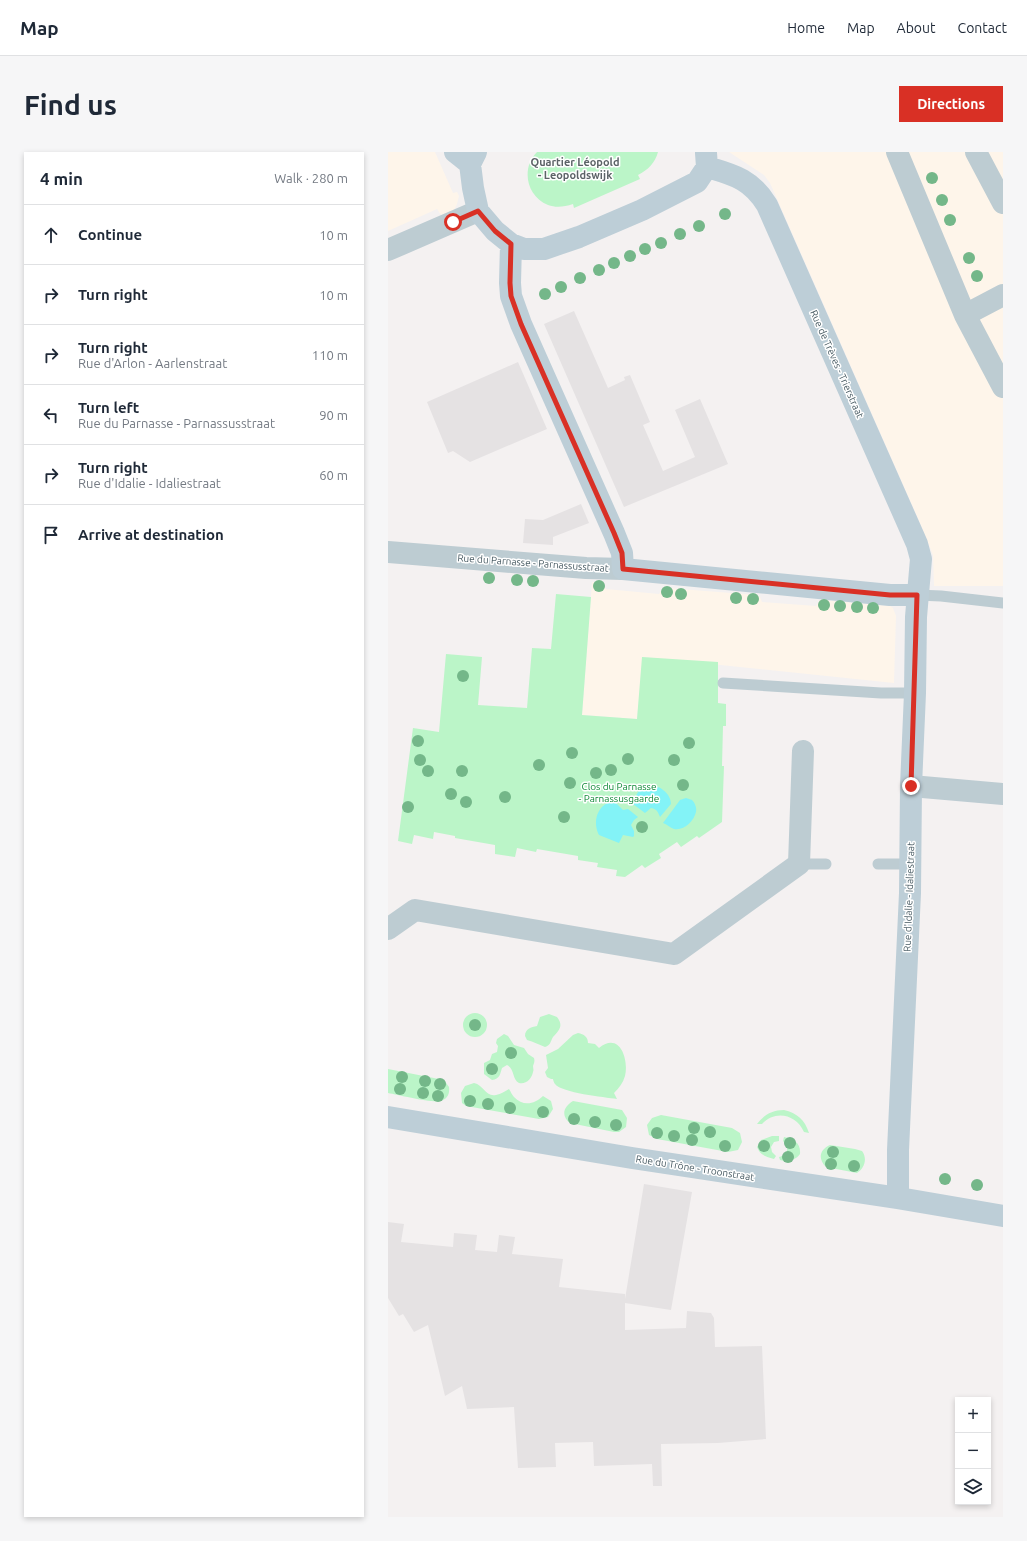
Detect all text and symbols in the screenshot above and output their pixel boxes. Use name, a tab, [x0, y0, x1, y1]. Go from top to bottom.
text: Map	[20, 17, 59, 39]
text: Home	[787, 20, 825, 36]
text: Map	[847, 20, 875, 36]
text: About	[897, 20, 936, 36]
text: Contact	[958, 20, 1007, 36]
button: Directions	[899, 86, 1003, 122]
text: Find us	[24, 89, 117, 120]
district label: Quartier Léopold - Leopoldswijk	[531, 156, 620, 181]
text: 4 min	[40, 169, 83, 188]
text: Walk · 280 m	[274, 171, 348, 185]
route start	[444, 213, 462, 231]
icon: ahead	[40, 224, 62, 246]
text: Continue	[78, 226, 142, 243]
text: 10 m	[319, 228, 348, 242]
icon: right	[40, 284, 62, 306]
text: Turn right	[78, 286, 148, 303]
text: 10 m	[319, 288, 348, 302]
street label: Rue de Trèves - Trierstraat	[808, 308, 866, 420]
text: Turn right	[78, 339, 148, 356]
icon: right	[40, 344, 62, 366]
text: 110 m	[312, 348, 348, 362]
text: Rue d'Arlon - Aarlenstraat	[78, 356, 227, 370]
text: Turn left	[78, 399, 139, 416]
icon: left	[40, 404, 62, 426]
text: 90 m	[319, 408, 348, 422]
text: Rue du Parnasse - Parnassusstraat	[78, 416, 275, 430]
text: Turn right	[78, 459, 148, 476]
icon: right	[40, 464, 62, 486]
text: 60 m	[319, 468, 348, 482]
text: Rue d'Idalie - Idaliestraat	[78, 476, 221, 490]
icon: arrive	[40, 524, 62, 546]
text: Arrive at destination	[78, 526, 224, 543]
street label: Rue du Parnasse - Parnassusstraat	[457, 552, 609, 574]
route end	[902, 777, 920, 795]
park label: Clos du Parnasse - Parnassusgaarde	[579, 781, 659, 804]
street label: Rue d'Idalie - Idaliestraat	[902, 842, 916, 952]
street label: Rue du Trône - Troonstraat	[635, 1153, 755, 1183]
map controls	[955, 1397, 991, 1505]
button: +	[955, 1397, 991, 1433]
button: −	[955, 1433, 991, 1469]
button: layers	[955, 1469, 991, 1505]

